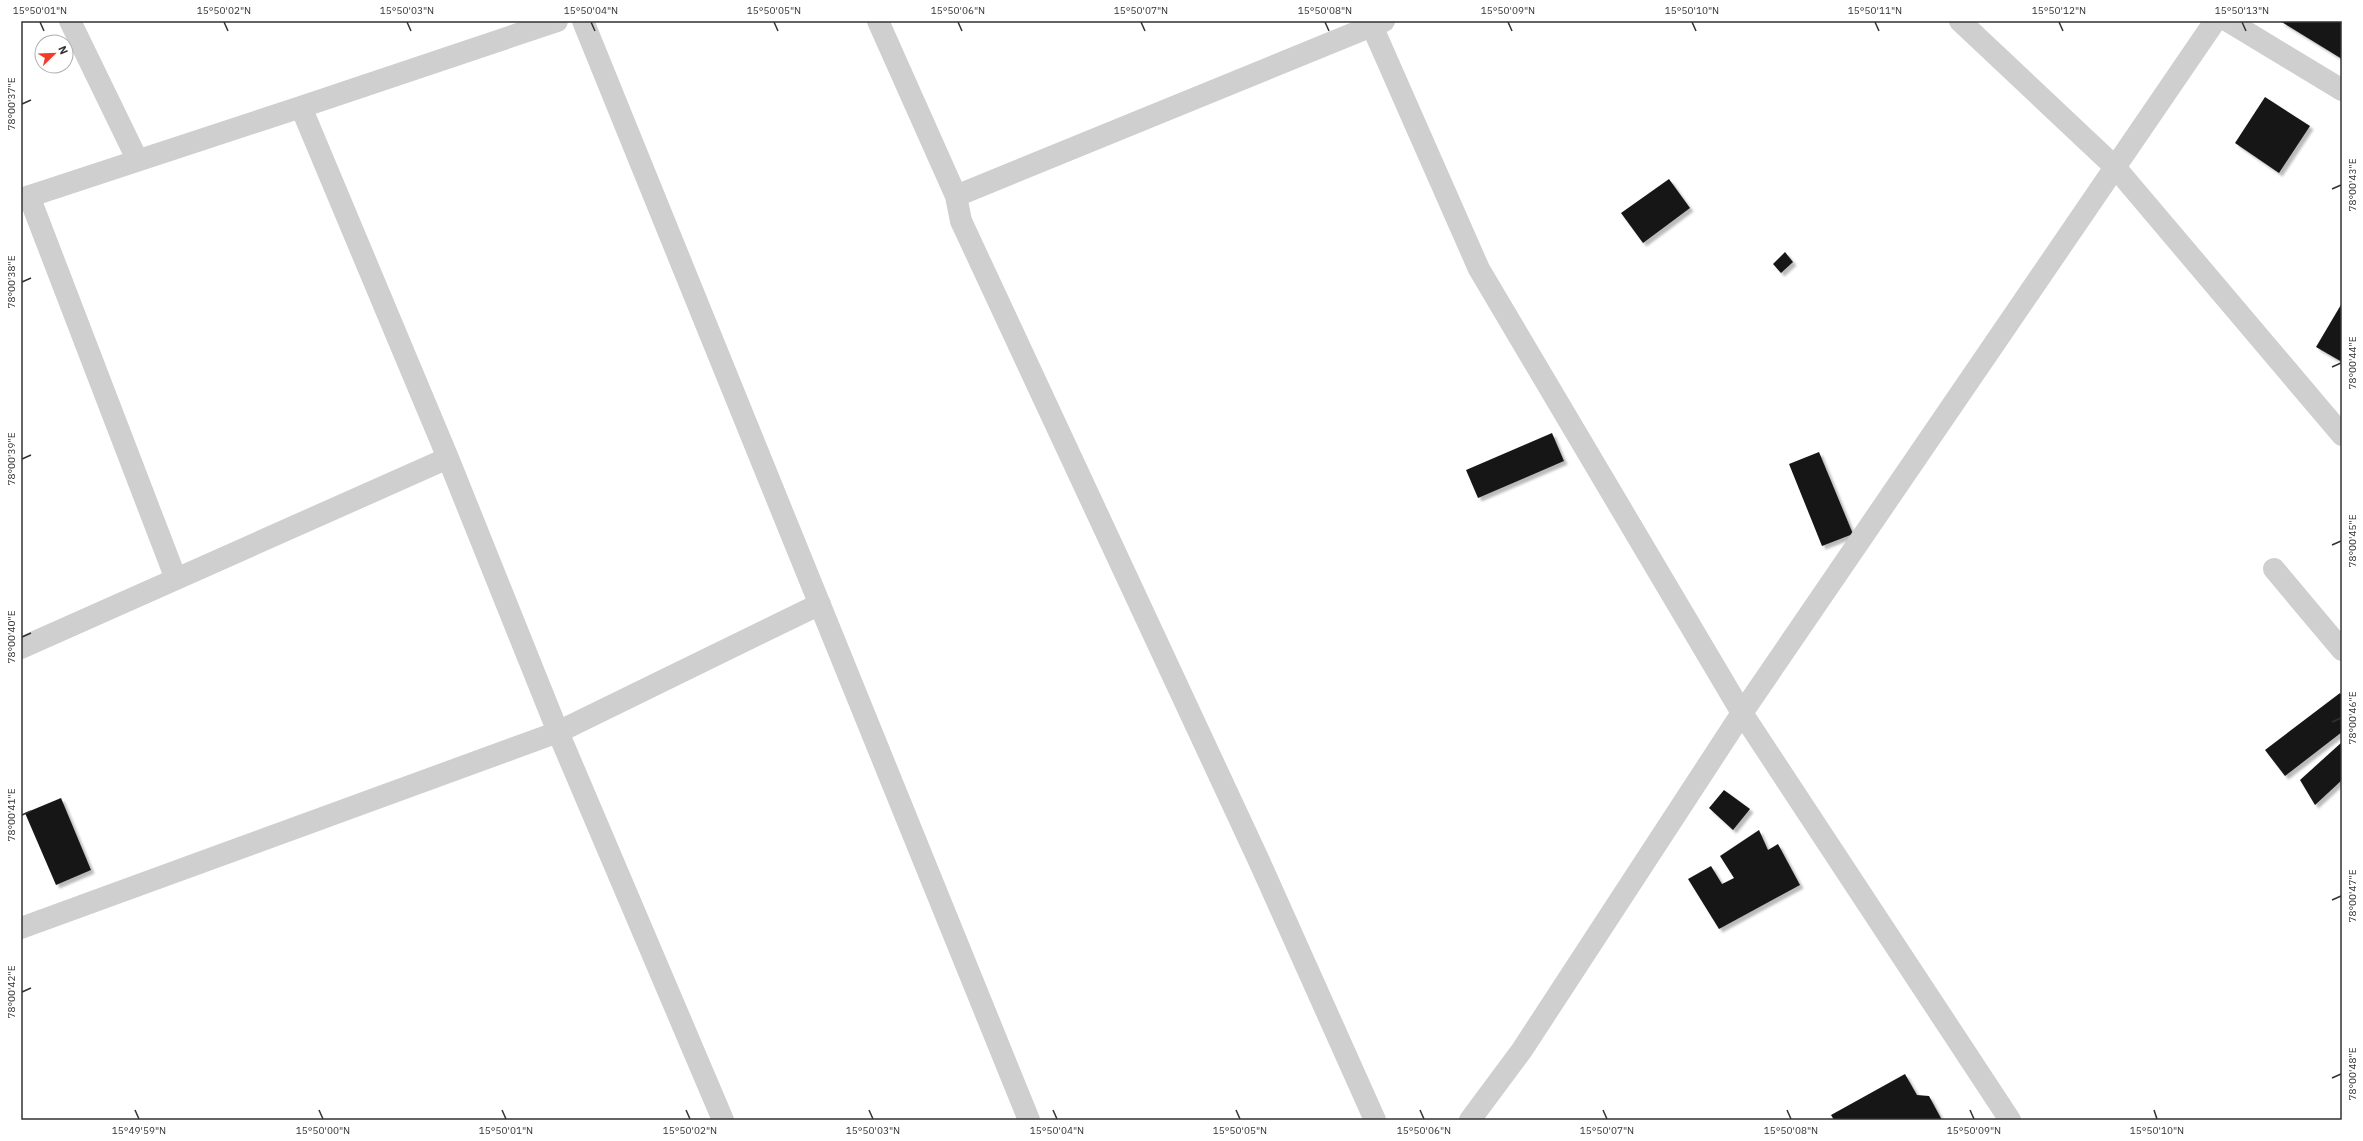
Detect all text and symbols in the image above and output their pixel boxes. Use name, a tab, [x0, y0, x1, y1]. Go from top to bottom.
text: 15°50'01"N	[13, 4, 67, 17]
text: 15°50'02"N	[197, 4, 251, 17]
text: 15°50'03"N	[380, 4, 434, 17]
text: 15°50'04"N	[564, 4, 618, 17]
text: 15°50'05"N	[747, 4, 801, 17]
text: 15°50'06"N	[931, 4, 985, 17]
text: 15°50'07"N	[1114, 4, 1168, 17]
text: 15°50'08"N	[1298, 4, 1352, 17]
text: 15°50'09"N	[1481, 4, 1535, 17]
text: 15°50'10"N	[1665, 4, 1719, 17]
text: 15°50'11"N	[1848, 4, 1902, 17]
text: 15°50'12"N	[2032, 4, 2086, 17]
text: 15°50'13"N	[2215, 4, 2269, 17]
north arrow	[34, 34, 74, 74]
text: N	[55, 44, 71, 57]
text: 78°00'37"E	[5, 77, 18, 131]
text: 78°00'43"E	[2346, 158, 2359, 212]
text: 78°00'38"E	[5, 255, 18, 309]
text: 78°00'44"E	[2346, 336, 2359, 390]
text: 78°00'39"E	[5, 432, 18, 486]
text: 78°00'45"E	[2346, 514, 2359, 568]
text: 78°00'40"E	[5, 610, 18, 664]
text: 78°00'46"E	[2346, 691, 2359, 745]
text: 78°00'41"E	[5, 788, 18, 842]
text: 78°00'47"E	[2346, 869, 2359, 923]
text: 78°00'42"E	[5, 965, 18, 1019]
text: 78°00'48"E	[2346, 1047, 2359, 1101]
text: 15°49'59"N	[112, 1124, 166, 1137]
text: 15°50'00"N	[296, 1124, 350, 1137]
text: 15°50'01"N	[479, 1124, 533, 1137]
text: 15°50'02"N	[663, 1124, 717, 1137]
text: 15°50'03"N	[846, 1124, 900, 1137]
text: 15°50'04"N	[1030, 1124, 1084, 1137]
text: 15°50'05"N	[1213, 1124, 1267, 1137]
text: 15°50'06"N	[1397, 1124, 1451, 1137]
text: 15°50'07"N	[1580, 1124, 1634, 1137]
text: 15°50'08"N	[1764, 1124, 1818, 1137]
text: 15°50'09"N	[1947, 1124, 2001, 1137]
text: 15°50'10"N	[2130, 1124, 2184, 1137]

